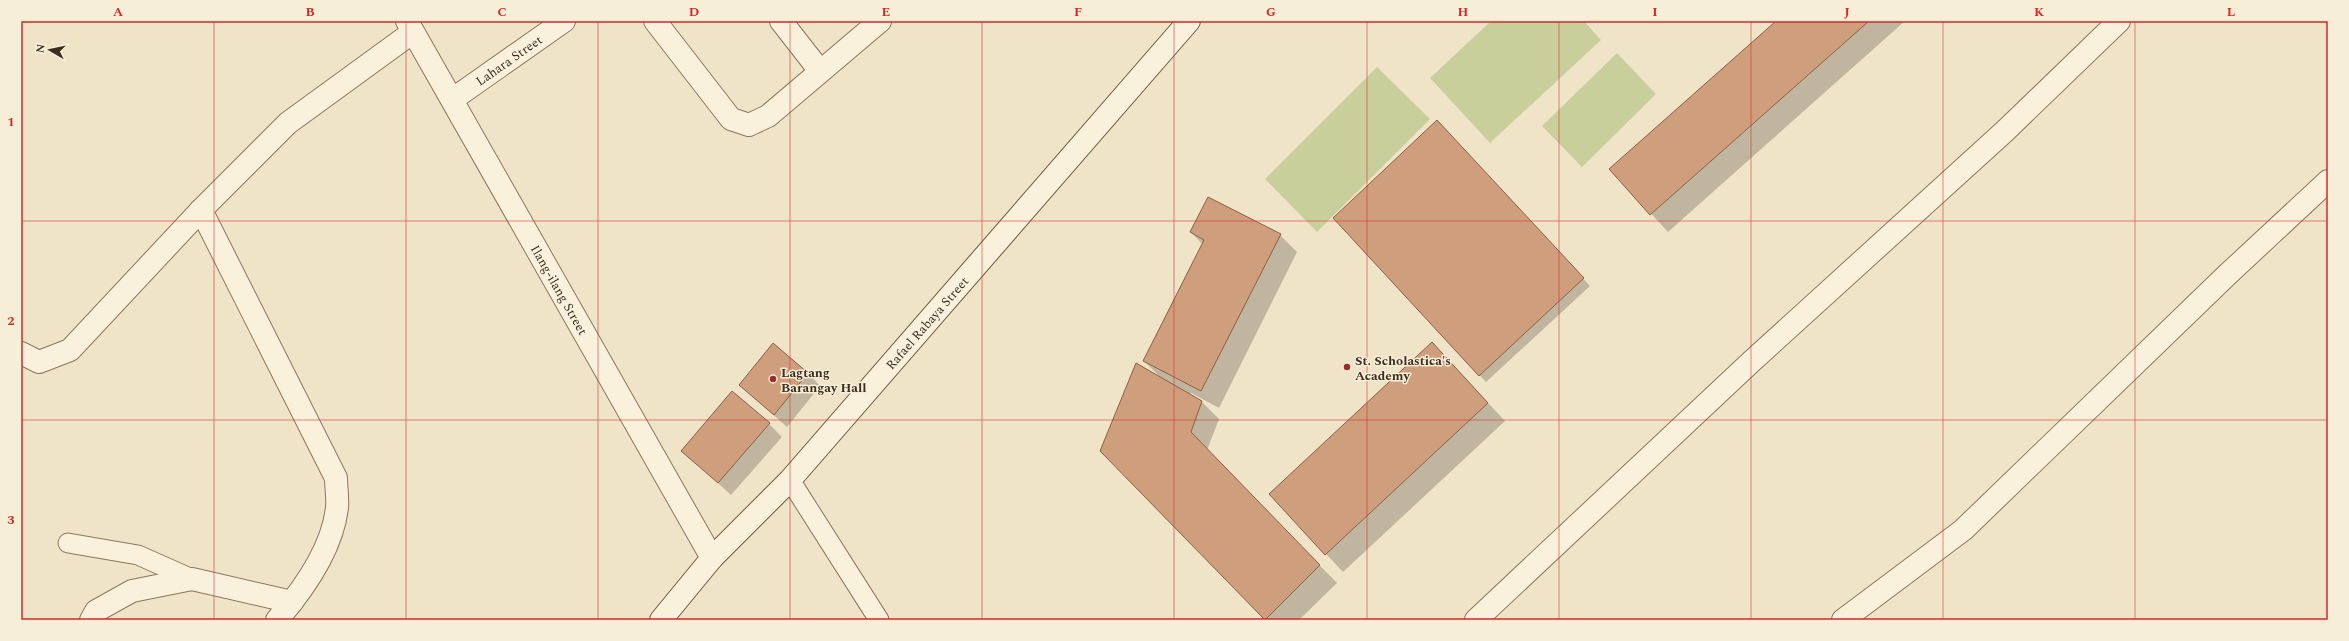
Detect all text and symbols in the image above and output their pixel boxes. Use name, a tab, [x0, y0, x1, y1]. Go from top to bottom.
text: A	[113, 2, 123, 22]
text: B	[305, 2, 315, 22]
text: C	[497, 2, 507, 22]
text: D	[689, 2, 699, 22]
text: E	[882, 2, 891, 22]
text: F	[1074, 2, 1082, 22]
text: G	[1266, 2, 1276, 22]
text: H	[1458, 2, 1469, 22]
text: I	[1652, 2, 1658, 22]
text: J	[1844, 2, 1850, 22]
text: K	[2034, 2, 2044, 22]
text: L	[2227, 2, 2235, 22]
north arrow	[30, 30, 70, 70]
street label: Lahara Street	[472, 30, 547, 91]
text: N	[32, 43, 50, 54]
text: 1	[7, 112, 15, 132]
street label: Ilang-ilang Street	[525, 241, 593, 339]
street label: Rafael Rabaya Street	[881, 272, 974, 374]
text: 2	[7, 311, 15, 331]
place label: St. Scholastica's Academy	[1355, 351, 1451, 386]
marker: St. Scholastica's Academy	[1342, 362, 1352, 372]
place label: Lagtang Barangay Hall	[781, 363, 866, 398]
marker: Lagtang Barangay Hall	[768, 374, 778, 384]
text: 3	[7, 510, 15, 530]

